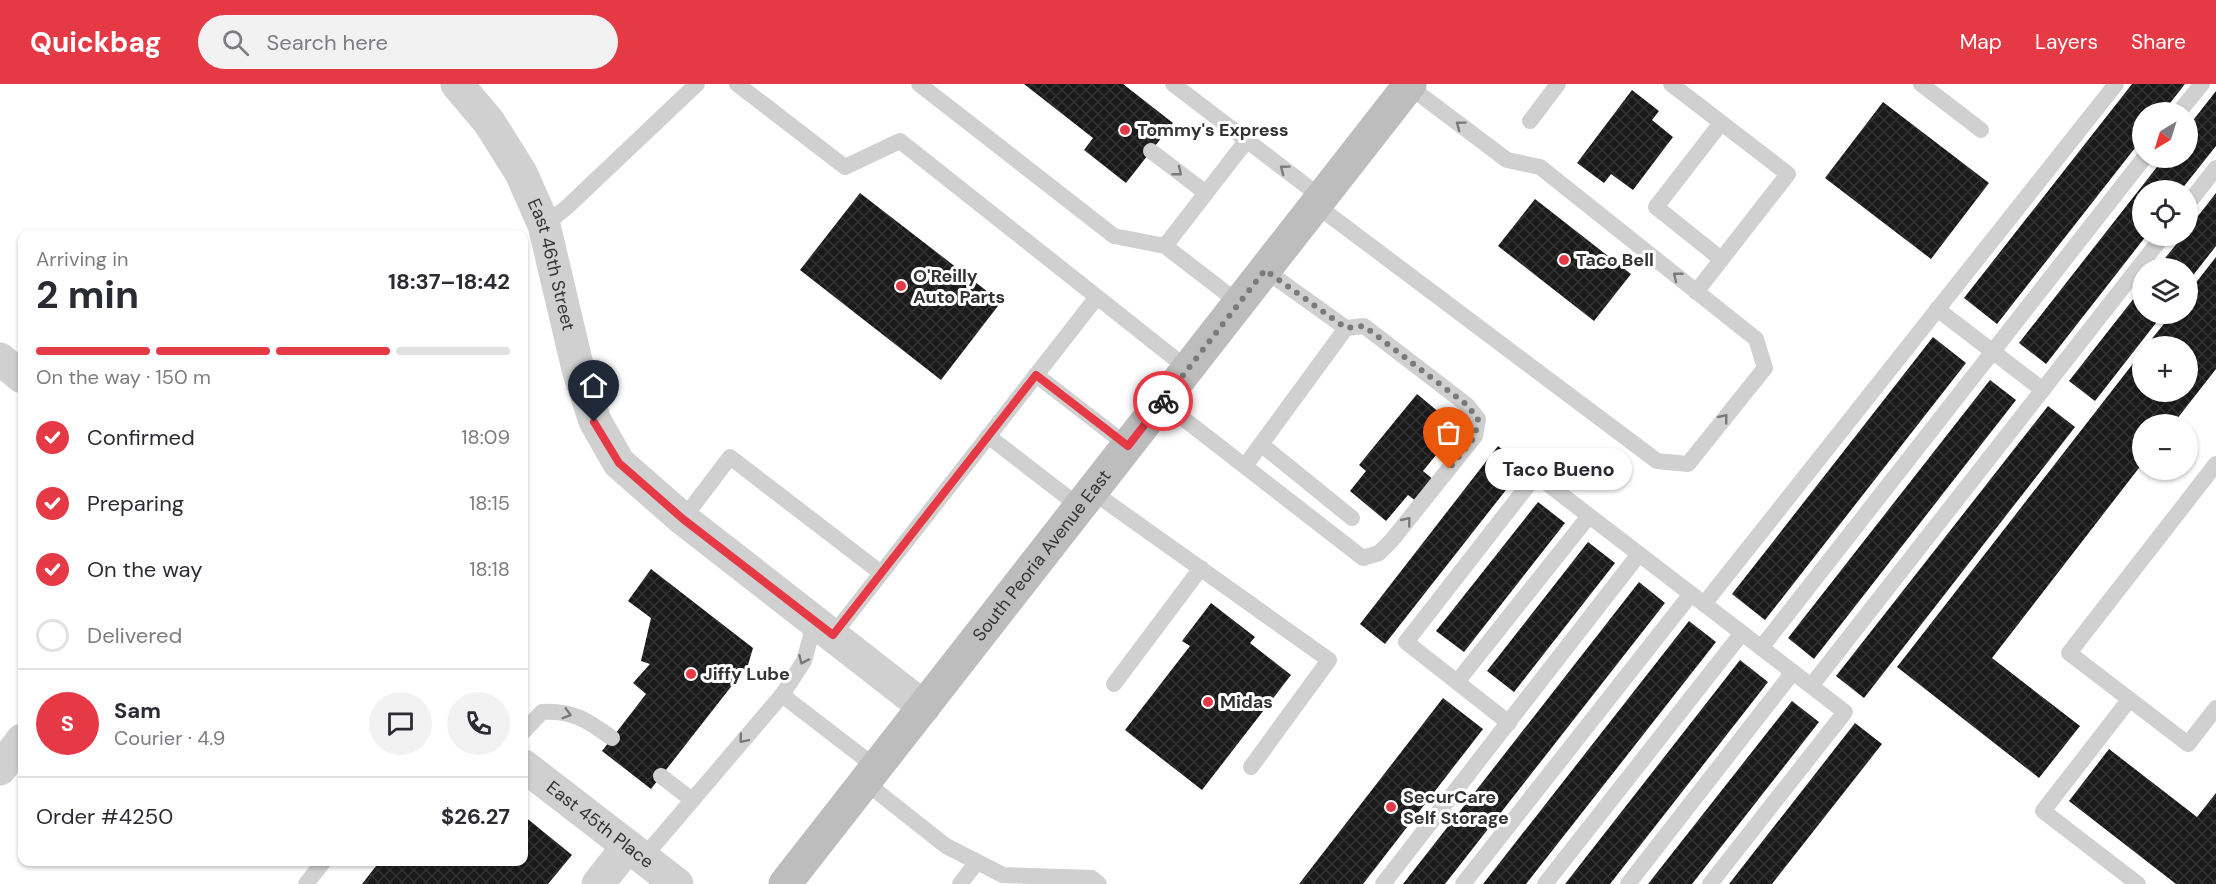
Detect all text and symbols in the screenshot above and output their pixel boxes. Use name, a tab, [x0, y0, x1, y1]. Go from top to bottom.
search box	[198, 15, 618, 69]
text: Quickbag	[30, 24, 162, 61]
icon: search	[219, 26, 252, 59]
text: Search here	[267, 28, 388, 57]
text: Map	[1960, 28, 2002, 56]
text: Layers	[2035, 28, 2098, 56]
text: Share	[2131, 28, 2186, 56]
north arrow	[2132, 102, 2198, 168]
map controls	[2132, 102, 2198, 480]
place label: Tommy's Express	[1137, 118, 1289, 142]
one-way arrow	[1456, 121, 1467, 132]
marker: Tommy's Express	[1118, 123, 1132, 137]
one-way arrow	[1171, 165, 1182, 176]
one-way arrow	[1280, 165, 1291, 176]
button: locate	[2132, 180, 2198, 246]
street label: East 46th Street	[522, 195, 581, 333]
text: Arriving in	[36, 246, 128, 272]
place label: Taco Bell	[1576, 248, 1654, 272]
marker: Taco Bell	[1557, 253, 1571, 267]
button: layers	[2132, 258, 2198, 324]
place label: O'Reilly Auto Parts	[913, 264, 1005, 309]
text: 18:37–18:42	[388, 267, 510, 296]
text: 2 min	[36, 269, 139, 320]
one-way arrow	[1673, 273, 1684, 284]
marker: O'Reilly Auto Parts	[894, 279, 908, 293]
button: +	[2132, 336, 2198, 402]
pin	[568, 360, 619, 422]
text: On the way · 150 m	[36, 364, 211, 390]
icon: home	[577, 369, 610, 402]
courier	[1133, 371, 1193, 431]
icon: bike	[1147, 385, 1180, 418]
pin	[1423, 407, 1474, 469]
one-way arrow	[1717, 414, 1728, 425]
button: −	[2132, 414, 2198, 480]
icon: bag	[1432, 416, 1465, 449]
icon: check	[36, 421, 69, 454]
text: Confirmed	[87, 423, 195, 452]
text: 18:09	[461, 424, 510, 450]
callout: Taco Bueno	[1485, 448, 1632, 490]
text: Taco Bueno	[1502, 456, 1615, 482]
street label: South Peoria Avenue East	[967, 465, 1116, 646]
icon: check	[36, 487, 69, 520]
text: Preparing	[87, 489, 184, 518]
text: 18:15	[469, 490, 510, 516]
one-way arrow	[1399, 517, 1410, 528]
icon: check	[36, 553, 69, 586]
text: On the way	[87, 555, 202, 584]
text: 18:18	[469, 556, 510, 582]
text: Delivered	[87, 621, 182, 650]
one-way arrow	[798, 653, 810, 664]
place label: Jiffy Lube	[703, 662, 790, 686]
marker: Jiffy Lube	[684, 667, 698, 681]
place label: Midas	[1220, 690, 1273, 714]
button: chat	[369, 692, 432, 755]
button: phone	[447, 692, 510, 755]
marker: Midas	[1201, 695, 1215, 709]
text: Sam	[114, 696, 161, 725]
one-way arrow	[561, 707, 572, 719]
text: S	[61, 709, 74, 738]
text: Courier · 4.9	[114, 725, 225, 751]
one-way arrow	[740, 732, 751, 743]
street label: East 45th Place	[541, 776, 659, 874]
place label: SecurCare Self Storage	[1403, 785, 1509, 830]
marker: SecurCare Self Storage	[1384, 800, 1398, 814]
text: Order #4250	[36, 802, 173, 831]
text: $26.27	[441, 802, 510, 831]

